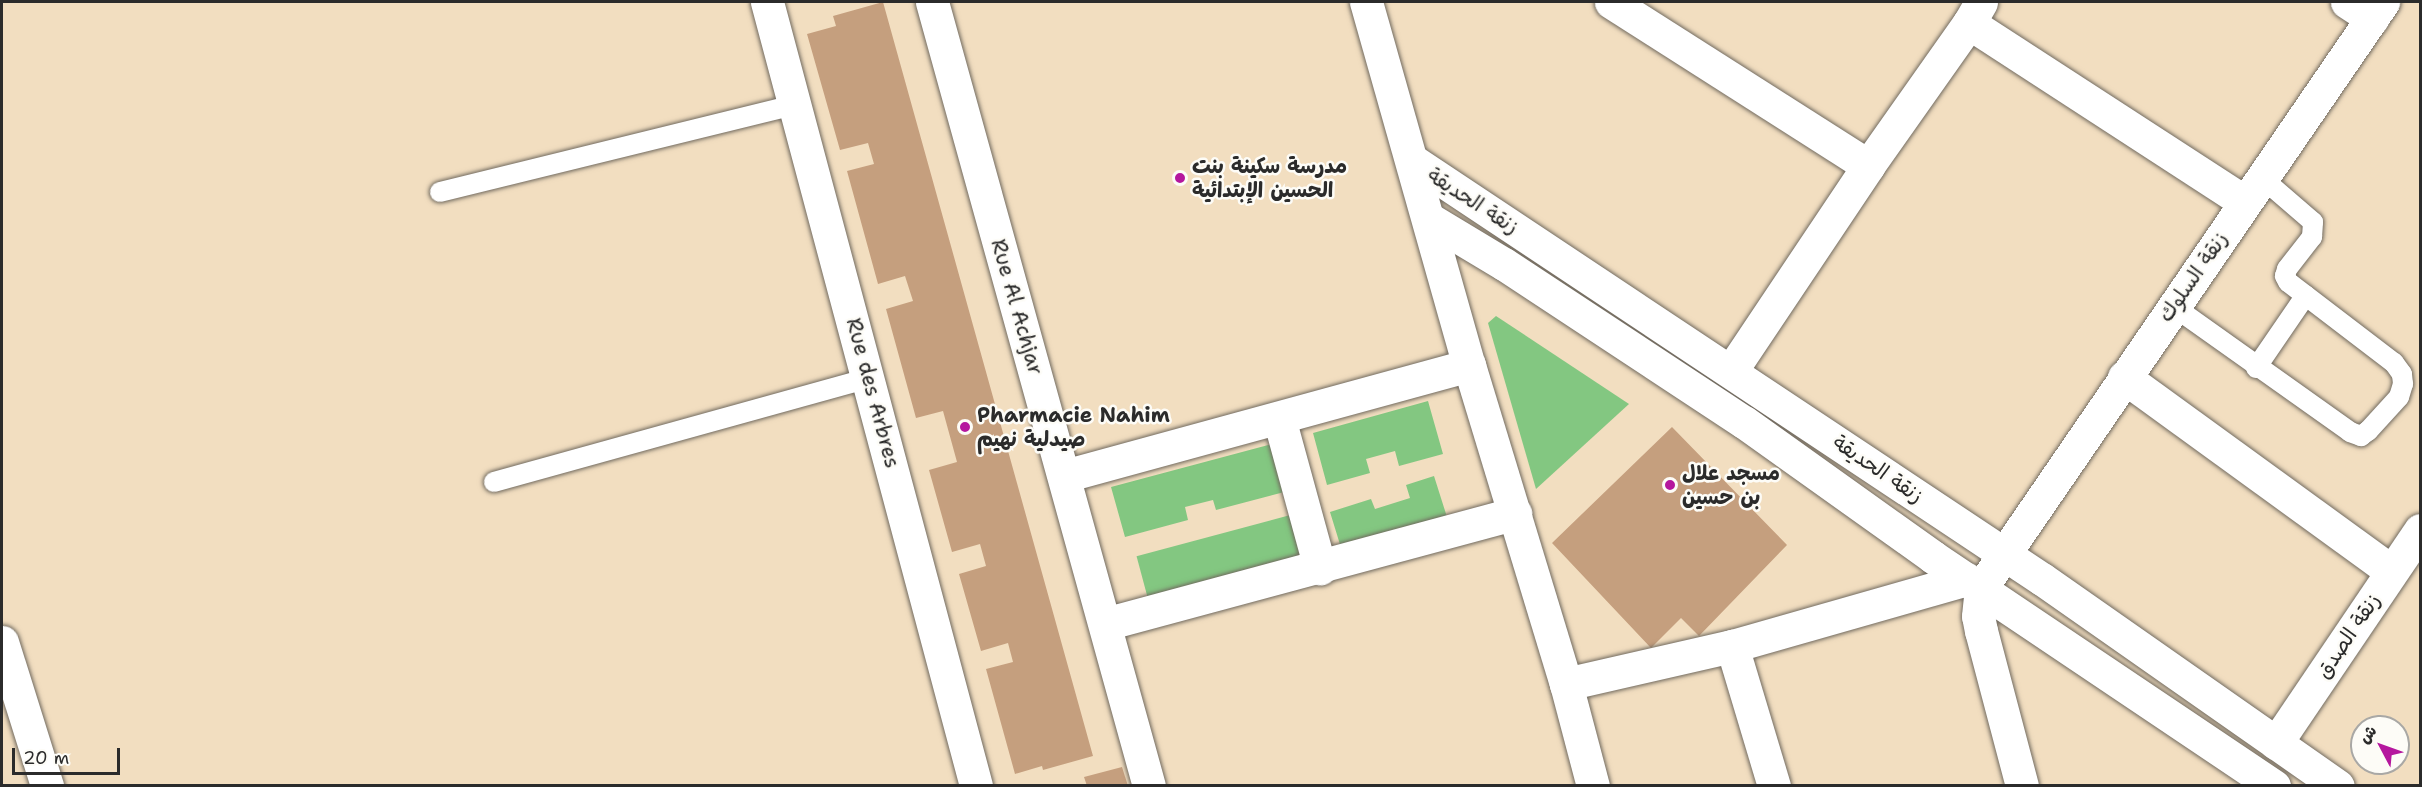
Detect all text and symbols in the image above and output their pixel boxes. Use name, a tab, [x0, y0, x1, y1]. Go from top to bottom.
place label: مدرسة سكينة بنت الحسين الإبتدائية	[1192, 153, 1347, 203]
street label: زنقة الحديقة	[1423, 162, 1523, 240]
marker: مدرسة سكينة بنت الحسين الإبتدائية	[1173, 171, 1187, 185]
street label: زنقة السلوك	[2153, 227, 2233, 327]
street label: Rue Al Achjar	[986, 236, 1048, 378]
street label: Rue des Arbres	[841, 315, 905, 471]
place label: Pharmacie Nahim صيدلية نهيم	[977, 402, 1170, 452]
marker: Pharmacie Nahim صيدلية نهيم	[958, 420, 972, 434]
street label: زنقة الحديقة	[1828, 430, 1928, 508]
place label: مسجد علال بن حسين	[1682, 460, 1780, 510]
marker: مسجد علال بن حسين	[1663, 478, 1677, 492]
street label: زنقة الصدق	[2310, 589, 2386, 683]
north arrow	[2350, 715, 2410, 775]
text: ش	[2354, 721, 2381, 748]
scale bar	[15, 736, 123, 774]
text: 20 m	[23, 746, 69, 770]

